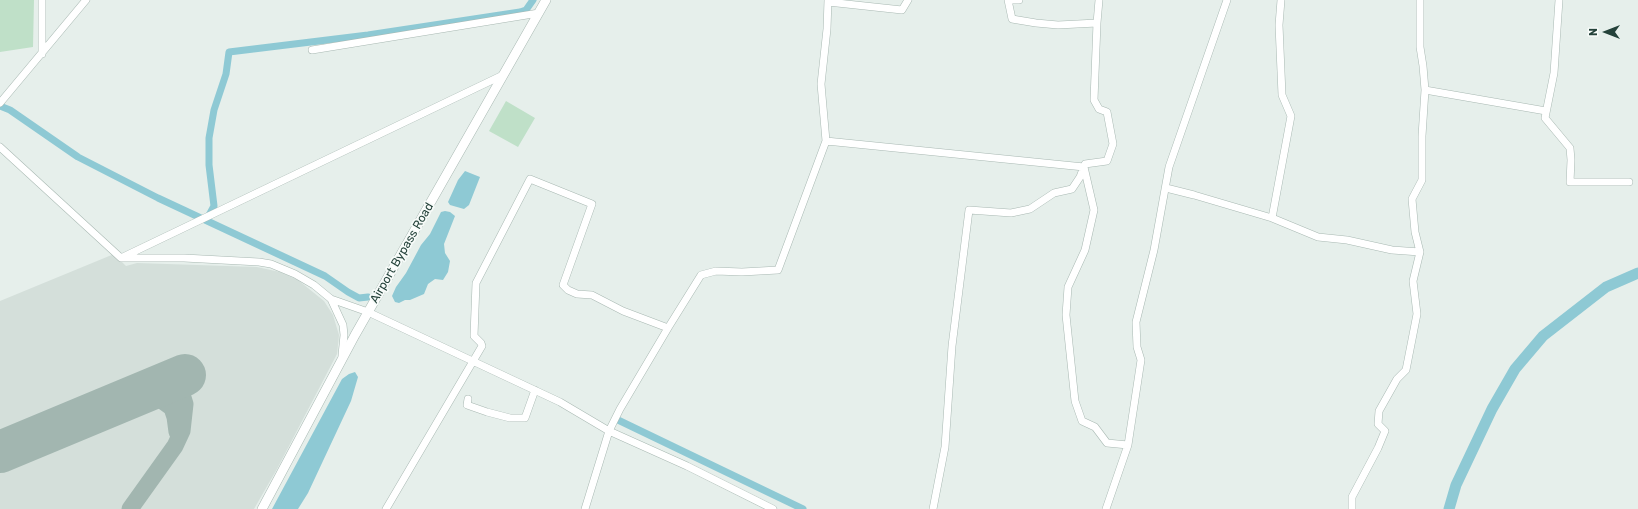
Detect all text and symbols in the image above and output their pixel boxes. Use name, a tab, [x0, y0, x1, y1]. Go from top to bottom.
north arrow	[1586, 12, 1626, 52]
text: N	[1587, 28, 1600, 36]
street label: Airport Bypass Road	[367, 200, 437, 306]

